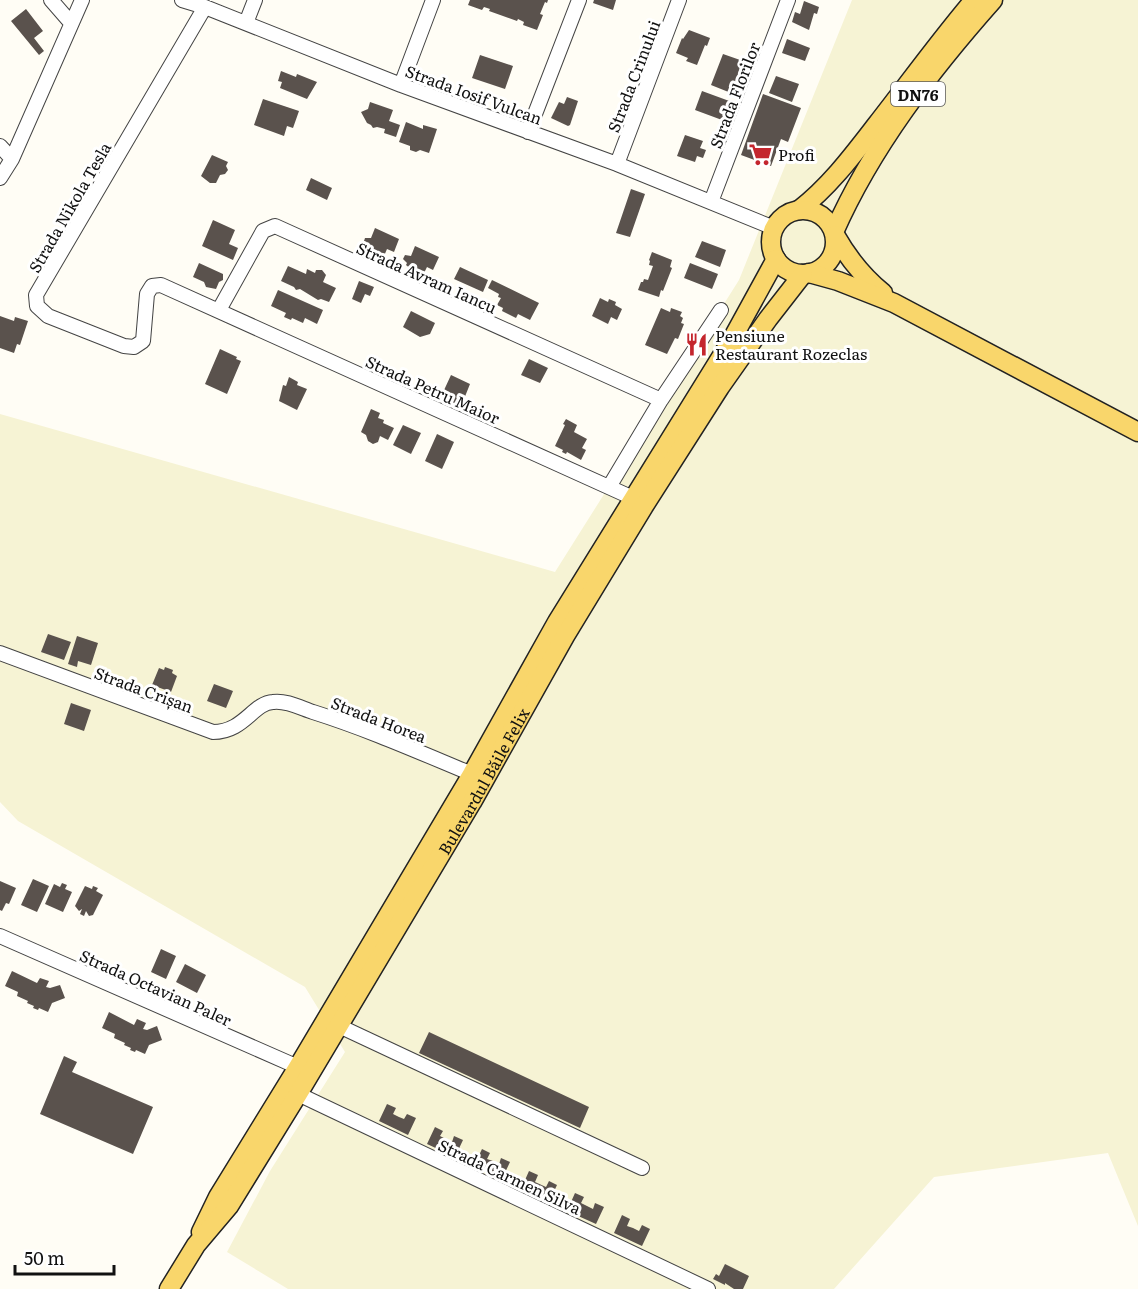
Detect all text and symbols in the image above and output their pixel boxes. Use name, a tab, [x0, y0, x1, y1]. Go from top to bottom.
street label: Strada Crinului	[601, 16, 665, 136]
street label: Strada Florilor	[703, 38, 765, 152]
street label: Strada Iosif Vulcan	[402, 58, 546, 130]
road number: DN76	[891, 82, 945, 106]
street label: Strada Nikola Tesla	[22, 137, 116, 277]
supermarket icon: Profi	[747, 141, 773, 167]
place label: Profi	[778, 142, 815, 166]
street label: Strada Avram Iancu	[353, 235, 501, 319]
place label: Pensiune Restaurant Rozeclas	[715, 323, 867, 365]
restaurant icon: Pensiune Restaurant Rozeclas	[684, 331, 710, 357]
street label: Strada Petru Maior	[362, 349, 504, 430]
street label: Strada Crișan	[91, 660, 197, 718]
street label: Strada Horea	[328, 690, 430, 748]
street label: Bulevardul Băile Felix	[431, 702, 535, 859]
street label: Strada Octavian Paler	[76, 943, 236, 1031]
street label: Strada Carmen Silva	[435, 1132, 586, 1220]
scale bar	[15, 1238, 114, 1276]
text: 50 m	[24, 1244, 65, 1271]

